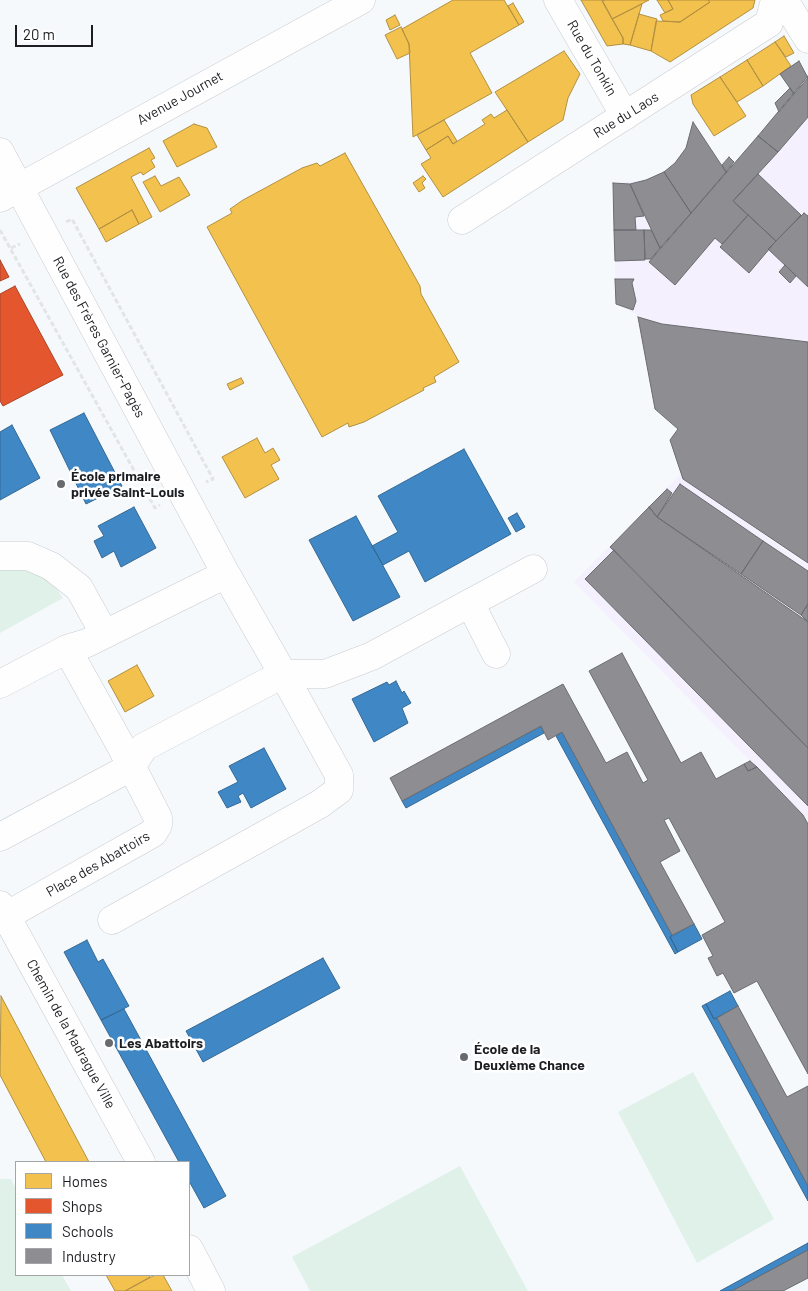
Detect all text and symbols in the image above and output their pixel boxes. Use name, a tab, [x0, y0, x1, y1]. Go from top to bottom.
scale bar	[18, 15, 95, 47]
street label: Rue du Tonkin	[564, 17, 620, 99]
text: 20 m	[23, 25, 55, 43]
street label: Avenue Journet	[134, 68, 226, 128]
street label: Rue du Laos	[590, 88, 662, 142]
street label: Rue des Frères Garnier-Pagès	[49, 254, 149, 420]
place label: École primaire privée Saint-Louis	[71, 468, 185, 501]
marker: École primaire privée Saint-Louis	[55, 478, 67, 490]
street label: Place des Abattoirs	[43, 828, 153, 900]
street label: Chemin de la Madrague Ville	[23, 956, 119, 1112]
place label: Les Abattoirs	[119, 1035, 203, 1051]
marker: Les Abattoirs	[103, 1037, 115, 1049]
place label: École de la Deuxième Chance	[474, 1041, 585, 1074]
marker: École de la Deuxième Chance	[458, 1051, 470, 1063]
legend	[15, 1161, 190, 1276]
text: Homes	[62, 1172, 107, 1190]
text: Shops	[62, 1197, 102, 1215]
text: Schools	[62, 1222, 114, 1240]
text: Industry	[62, 1247, 116, 1265]

